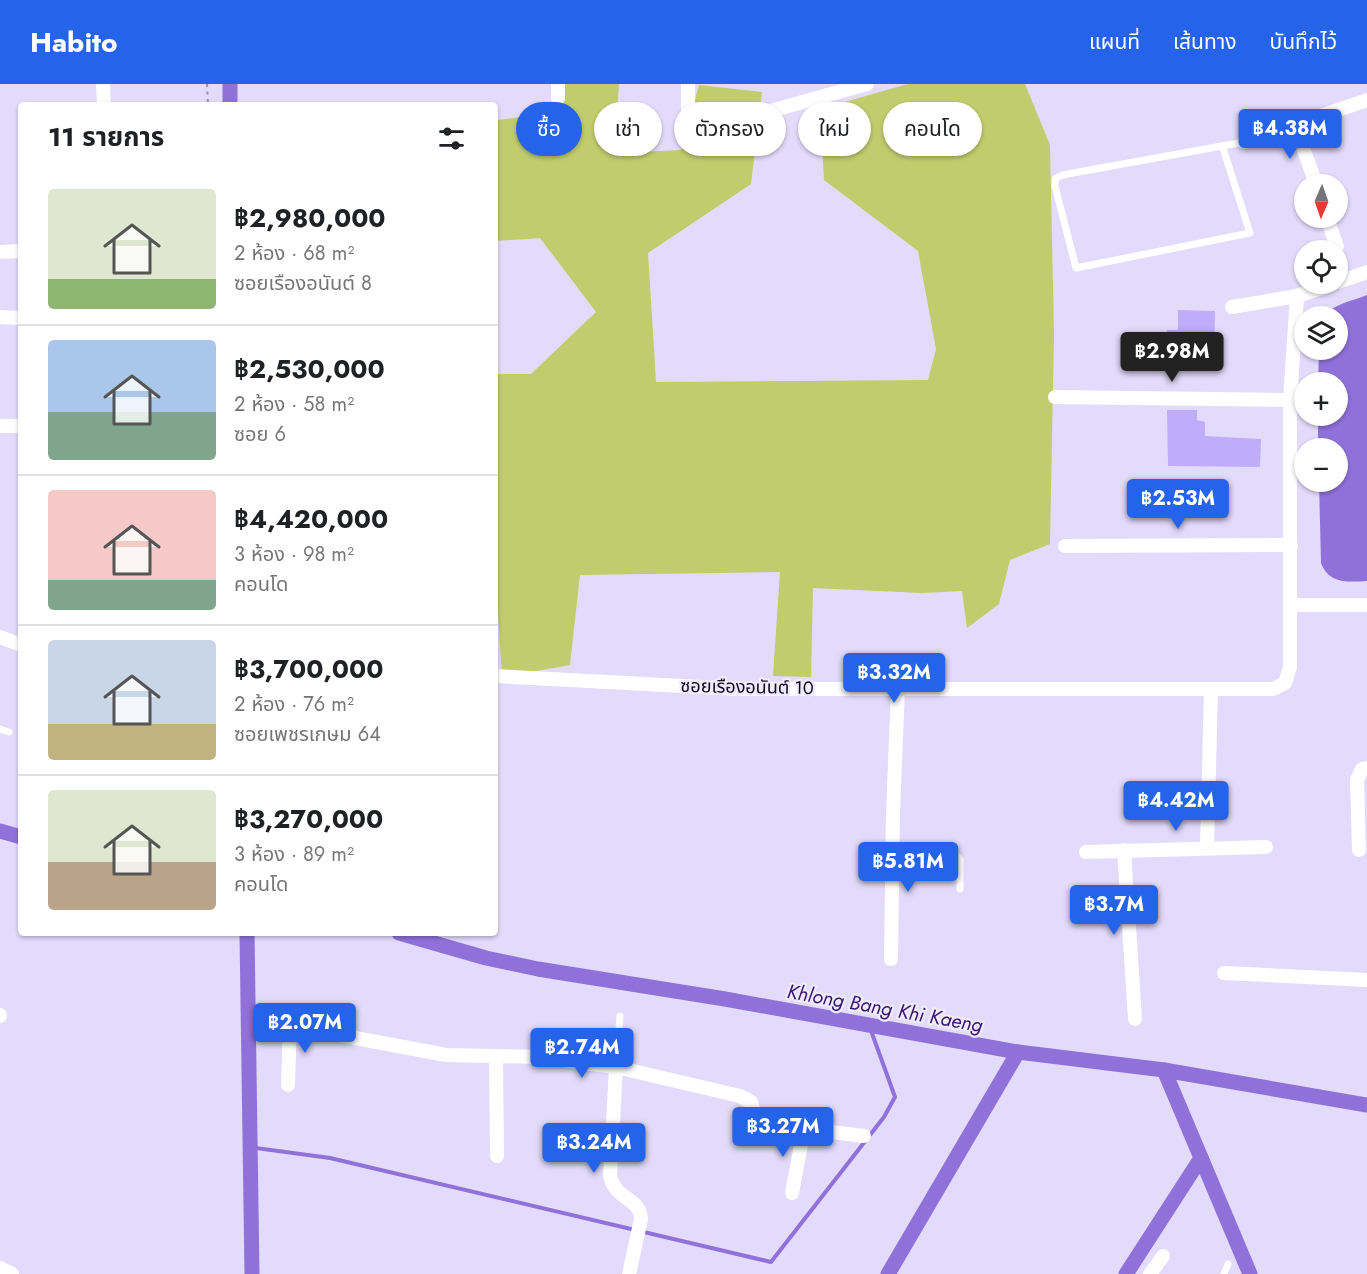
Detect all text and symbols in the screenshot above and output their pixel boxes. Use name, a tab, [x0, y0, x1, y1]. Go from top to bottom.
text: Habito	[30, 22, 118, 63]
text: แผนที่	[1089, 27, 1140, 57]
text: เส้นทาง	[1173, 27, 1237, 57]
text: บันทึกไว้	[1270, 27, 1337, 57]
chip: ซื้อ	[516, 102, 582, 156]
chip: เช่า	[594, 102, 662, 156]
chip: ตัวกรอง	[674, 102, 786, 156]
chip: ใหม่	[798, 102, 871, 156]
chip: คอนโด	[883, 102, 982, 156]
pin: ฿4.38M	[1241, 109, 1339, 160]
text: ฿4.38M	[1253, 114, 1327, 143]
text: 11 รายการ	[48, 118, 164, 156]
icon: filters	[435, 122, 468, 155]
north arrow	[1294, 174, 1348, 228]
map controls	[1294, 174, 1348, 492]
text: ฿2,980,000	[234, 199, 386, 237]
icon: home	[96, 213, 168, 285]
text: 2 ห้อง · 68 m²	[234, 239, 354, 268]
button: locate	[1294, 240, 1348, 294]
text: ซอยเรืองอนันต์ 8	[234, 269, 372, 298]
button: layers	[1294, 306, 1348, 360]
pin: ฿2.98M	[1123, 332, 1221, 383]
text: ฿2.98M	[1135, 337, 1209, 366]
text: ฿2,530,000	[234, 350, 385, 388]
icon: home	[96, 364, 168, 436]
button: +	[1294, 372, 1348, 426]
text: 2 ห้อง · 58 m²	[234, 390, 354, 419]
text: ซอย 6	[234, 420, 286, 449]
button: −	[1294, 438, 1348, 492]
pin: ฿2.53M	[1129, 479, 1227, 530]
text: ฿2.53M	[1141, 484, 1215, 513]
text: ฿4,420,000	[234, 500, 388, 538]
icon: home	[96, 514, 168, 586]
text: 3 ห้อง · 98 m²	[234, 540, 354, 569]
text: คอนโด	[234, 570, 288, 599]
text: ฿3,700,000	[234, 650, 383, 688]
pin: ฿3.32M	[845, 653, 943, 704]
text: ฿3.32M	[857, 658, 931, 687]
icon: home	[96, 664, 168, 736]
street label: ซอยเรืองอนันต์ 10	[680, 673, 814, 701]
text: 2 ห้อง · 76 m²	[234, 690, 354, 719]
text: ซอยเพชรเกษม 64	[234, 720, 381, 749]
pin: ฿4.42M	[1127, 781, 1225, 832]
text: ฿4.42M	[1138, 786, 1214, 815]
text: ฿3,270,000	[234, 800, 383, 838]
icon: home	[96, 814, 168, 886]
text: 3 ห้อง · 89 m²	[234, 840, 354, 869]
pin: ฿5.81M	[859, 842, 957, 893]
text: ฿5.81M	[872, 847, 944, 876]
text: คอนโด	[234, 870, 288, 899]
pin: ฿3.7M	[1072, 885, 1156, 936]
text: ฿3.7M	[1084, 890, 1144, 919]
water label: Khlong Bang Khi Kaeng	[785, 977, 985, 1040]
pin: ฿2.07M	[256, 1003, 354, 1054]
text: ฿2.07M	[268, 1008, 342, 1037]
pin: ฿2.74M	[533, 1028, 631, 1079]
text: ฿2.74M	[544, 1033, 620, 1062]
pin: ฿3.27M	[734, 1107, 832, 1158]
text: ฿3.27M	[746, 1112, 820, 1141]
pin: ฿3.24M	[545, 1123, 643, 1174]
text: ฿3.24M	[556, 1128, 632, 1157]

